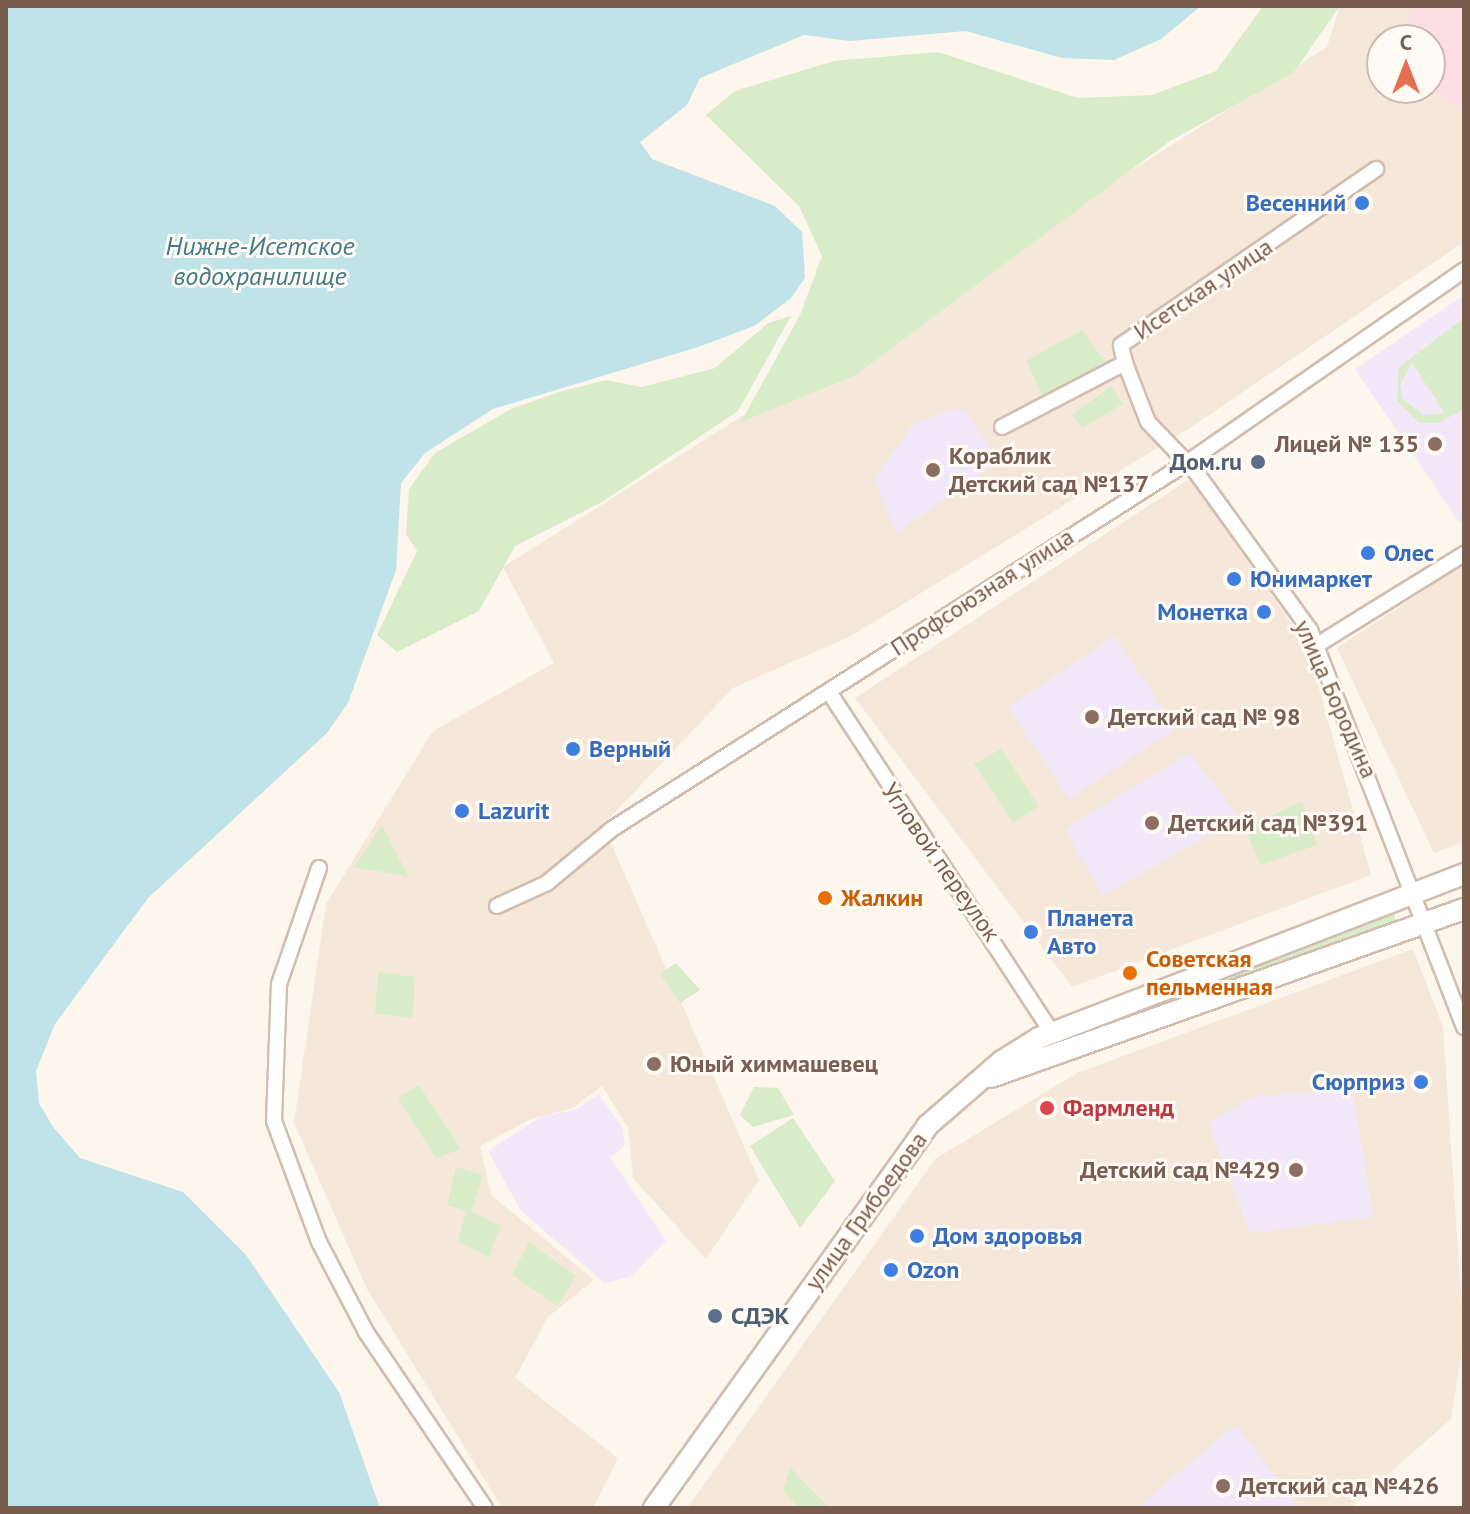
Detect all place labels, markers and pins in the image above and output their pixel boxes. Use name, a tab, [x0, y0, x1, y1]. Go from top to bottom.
place label: Весенний	[1246, 189, 1346, 217]
marker: Весенний	[1353, 194, 1371, 212]
place label: Лицей № 135	[1275, 430, 1419, 458]
marker: Лицей № 135	[1426, 435, 1444, 453]
place label: Кораблик Детский сад №137	[949, 442, 1149, 498]
place label: Дом.ru	[1170, 448, 1242, 476]
marker: Дом.ru	[1249, 453, 1267, 471]
marker: Кораблик Детский сад №137	[924, 461, 942, 479]
place label: Олес	[1384, 539, 1434, 567]
marker: Олес	[1359, 544, 1377, 562]
place label: Юнимаркет	[1250, 565, 1372, 593]
marker: Юнимаркет	[1225, 570, 1243, 588]
place label: Монетка	[1157, 598, 1248, 626]
marker: Монетка	[1255, 603, 1273, 621]
place label: Детский сад № 98	[1108, 703, 1301, 731]
marker: Детский сад № 98	[1083, 708, 1101, 726]
place label: Верный	[589, 735, 671, 763]
marker: Верный	[564, 740, 582, 758]
place label: Lazurit	[478, 797, 549, 825]
marker: Lazurit	[453, 802, 471, 820]
place label: Детский сад №391	[1168, 809, 1368, 837]
marker: Детский сад №391	[1143, 814, 1161, 832]
place label: Жалкин	[841, 884, 923, 912]
marker: Жалкин	[816, 889, 834, 907]
place label: Планета Авто	[1047, 904, 1134, 960]
marker: Планета Авто	[1022, 923, 1040, 941]
place label: Советская пельменная	[1146, 945, 1273, 1001]
marker: Советская пельменная	[1121, 964, 1139, 982]
place label: Юный химмашевец	[670, 1050, 878, 1078]
marker: Юный химмашевец	[645, 1055, 663, 1073]
place label: Сюрприз	[1312, 1068, 1405, 1096]
marker: Сюрприз	[1412, 1073, 1430, 1091]
place label: Фармленд	[1063, 1094, 1174, 1122]
marker: Фармленд	[1038, 1099, 1056, 1117]
place label: Детский сад №429	[1080, 1156, 1280, 1184]
marker: Детский сад №429	[1287, 1161, 1305, 1179]
place label: Дом здоровья	[933, 1222, 1082, 1250]
marker: Дом здоровья	[908, 1227, 926, 1245]
place label: Ozon	[907, 1256, 959, 1284]
marker: Ozon	[882, 1261, 900, 1279]
place label: СДЭК	[731, 1302, 789, 1330]
marker: СДЭК	[706, 1307, 724, 1325]
place label: Детский сад №426	[1239, 1472, 1439, 1500]
marker: Детский сад №426	[1214, 1477, 1232, 1495]

